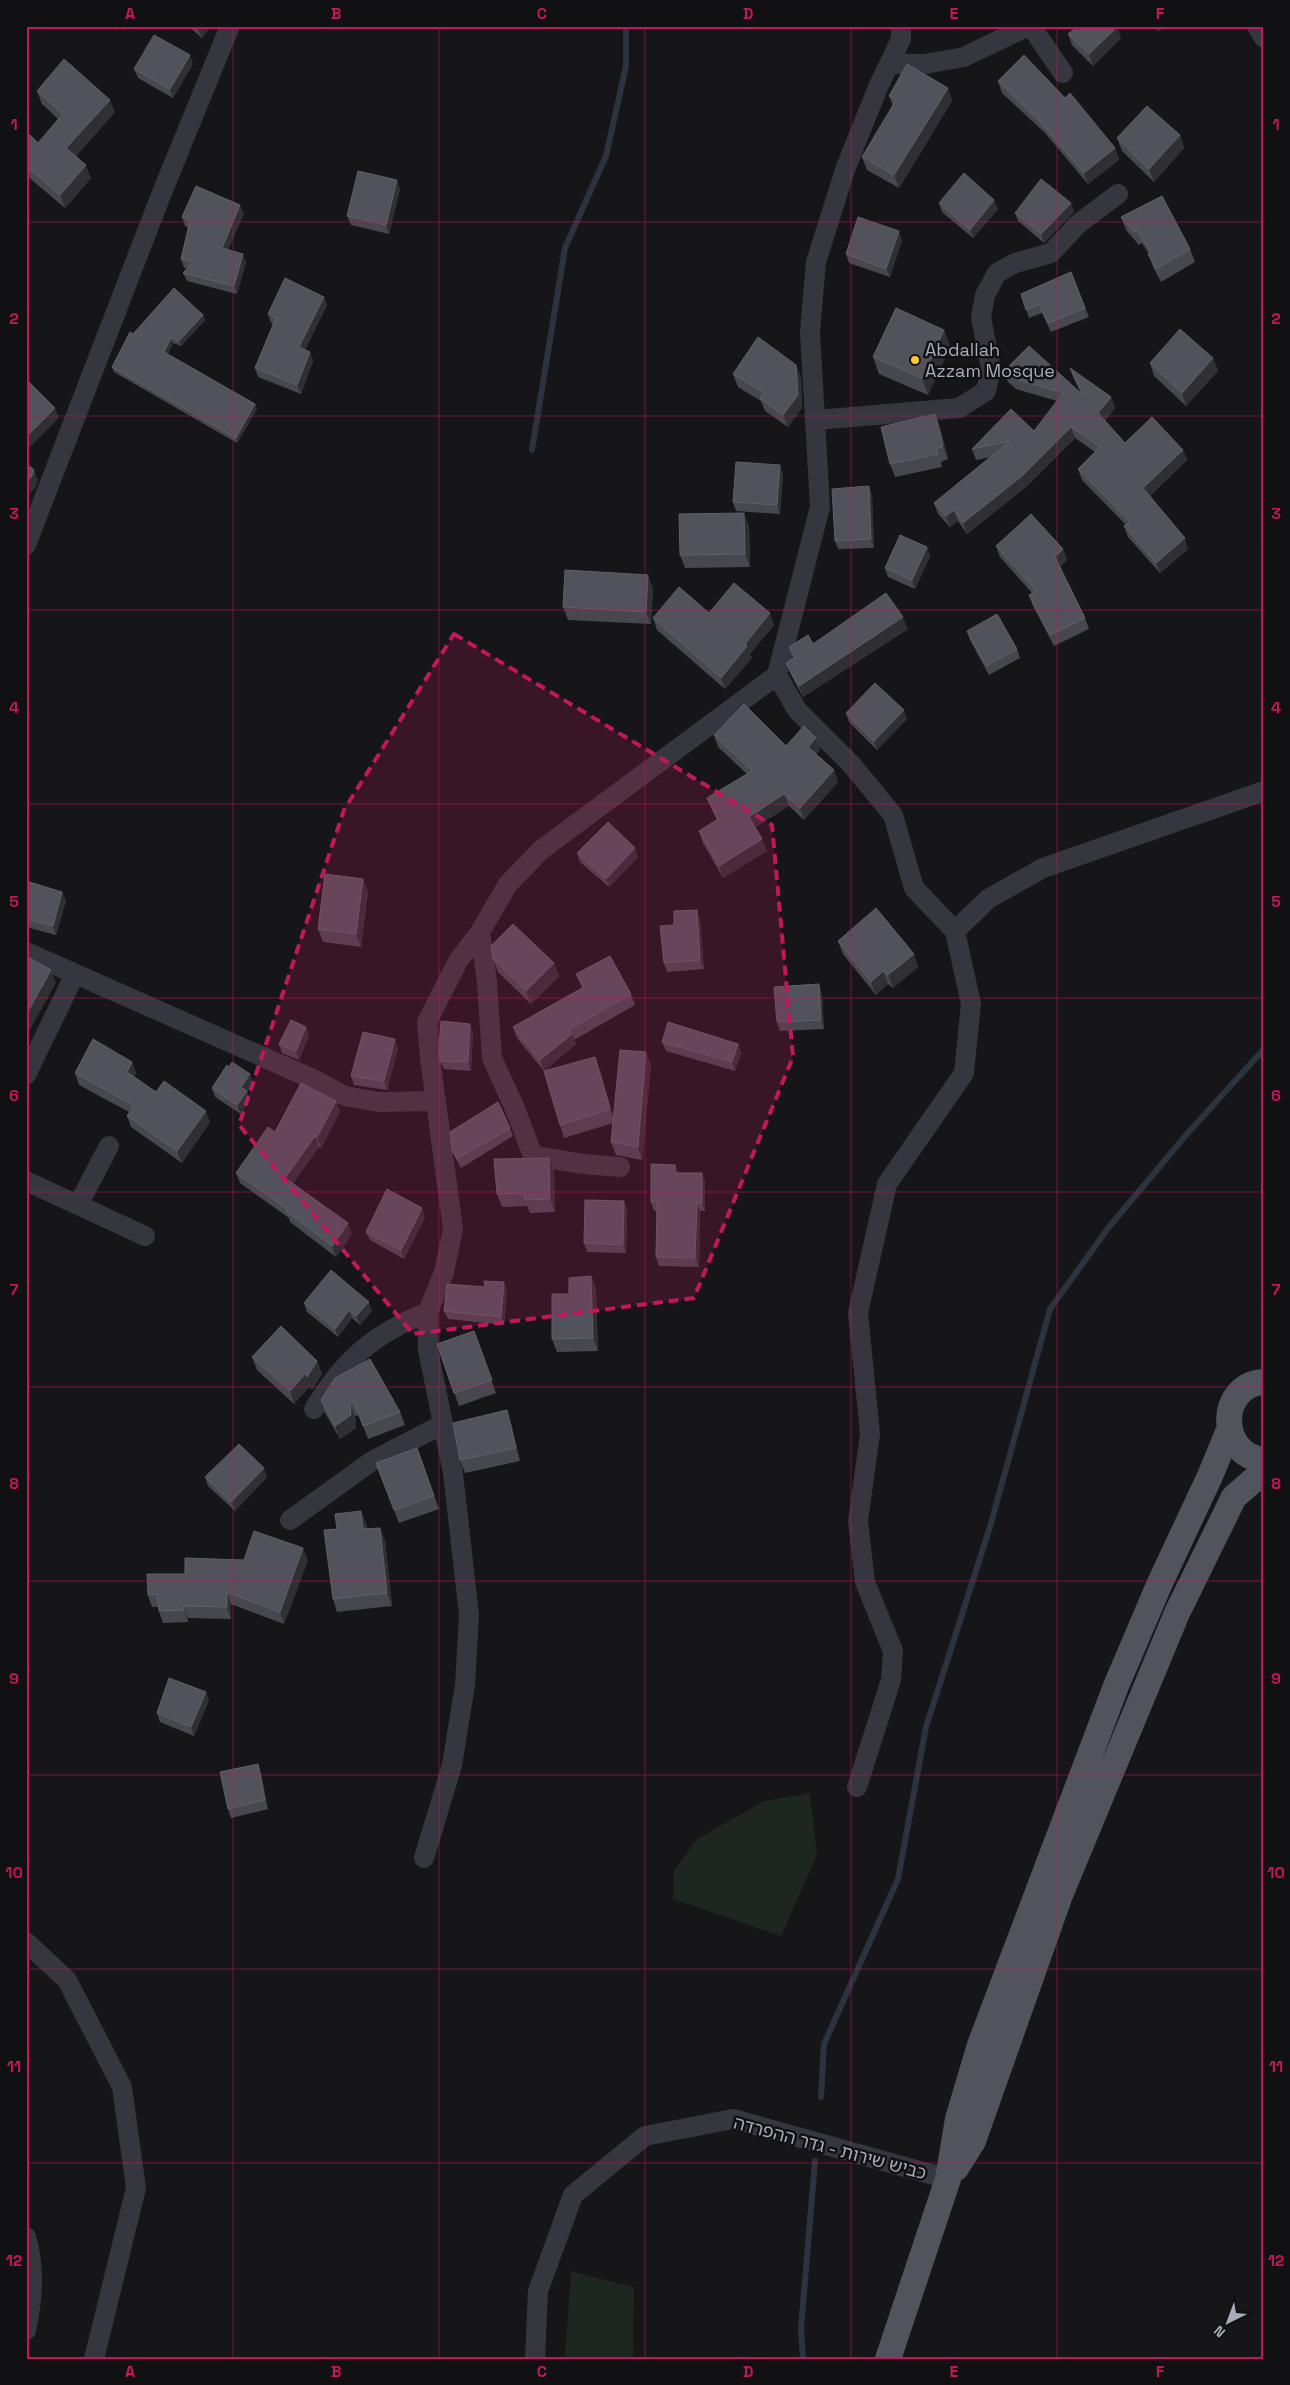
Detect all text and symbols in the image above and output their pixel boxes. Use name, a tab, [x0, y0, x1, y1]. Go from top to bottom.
text: A	[125, 3, 135, 24]
text: B	[331, 3, 341, 24]
text: C	[537, 3, 547, 24]
text: D	[743, 3, 753, 24]
text: E	[950, 3, 959, 24]
text: F	[1156, 3, 1165, 24]
text: 1	[10, 114, 18, 135]
text: 1	[1272, 114, 1280, 135]
text: 2	[9, 308, 19, 329]
text: 2	[1271, 308, 1281, 329]
place label: Abdallah Azzam Mosque	[925, 338, 1055, 382]
marker: Abdallah Azzam Mosque	[909, 354, 921, 366]
text: 3	[9, 503, 19, 524]
text: 3	[1271, 503, 1281, 524]
text: 4	[9, 697, 19, 718]
text: 4	[1271, 697, 1281, 718]
text: 5	[9, 891, 19, 912]
text: 5	[1271, 891, 1281, 912]
text: 6	[9, 1085, 19, 1106]
text: 6	[1271, 1085, 1281, 1106]
text: 7	[10, 1279, 19, 1300]
text: 7	[1272, 1279, 1281, 1300]
text: 8	[9, 1473, 19, 1494]
text: 8	[1271, 1473, 1281, 1494]
text: 9	[9, 1668, 19, 1689]
text: 9	[1271, 1668, 1281, 1689]
text: 10	[5, 1862, 23, 1883]
text: 10	[1267, 1862, 1285, 1883]
text: 11	[7, 2056, 21, 2077]
text: 11	[1269, 2056, 1283, 2077]
street label: כביש שירות - גדר ההפרדה	[731, 2111, 929, 2184]
text: 12	[6, 2250, 22, 2271]
text: 12	[1268, 2250, 1284, 2271]
north arrow	[1202, 2298, 1252, 2348]
text: N	[1210, 2322, 1229, 2341]
text: A	[125, 2361, 135, 2382]
text: B	[331, 2361, 341, 2382]
text: C	[537, 2361, 547, 2382]
text: D	[743, 2361, 753, 2382]
text: E	[950, 2361, 959, 2382]
text: F	[1156, 2361, 1165, 2382]

